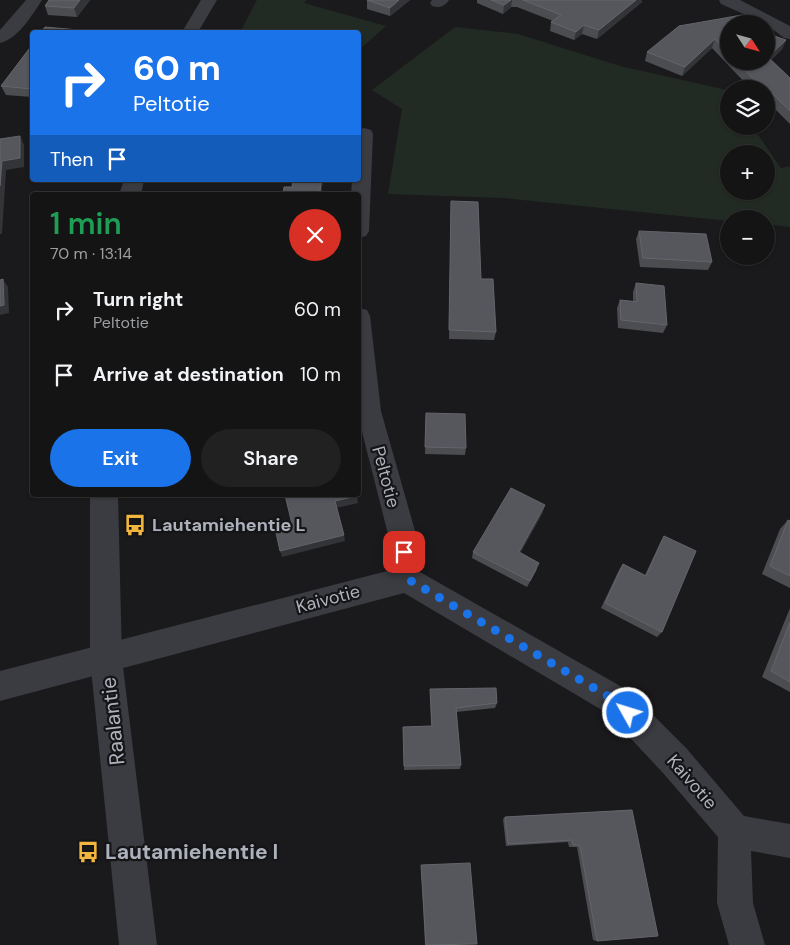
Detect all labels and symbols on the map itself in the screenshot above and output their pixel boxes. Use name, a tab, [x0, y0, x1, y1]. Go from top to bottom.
north arrow	[720, 15, 775, 70]
street label: Peltotie	[366, 444, 406, 510]
bus stop icon: Lautamiehentie L	[122, 512, 148, 538]
place label: Lautamiehentie L	[152, 513, 306, 537]
pin	[383, 531, 425, 573]
street label: Kaivotie	[293, 579, 363, 619]
street label: Raalantie	[94, 676, 132, 766]
position arrow	[601, 686, 653, 738]
street label: Kaivotie	[662, 750, 722, 814]
place label: Lautamiehentie I	[105, 838, 278, 866]
bus stop icon: Lautamiehentie I	[75, 839, 101, 865]

